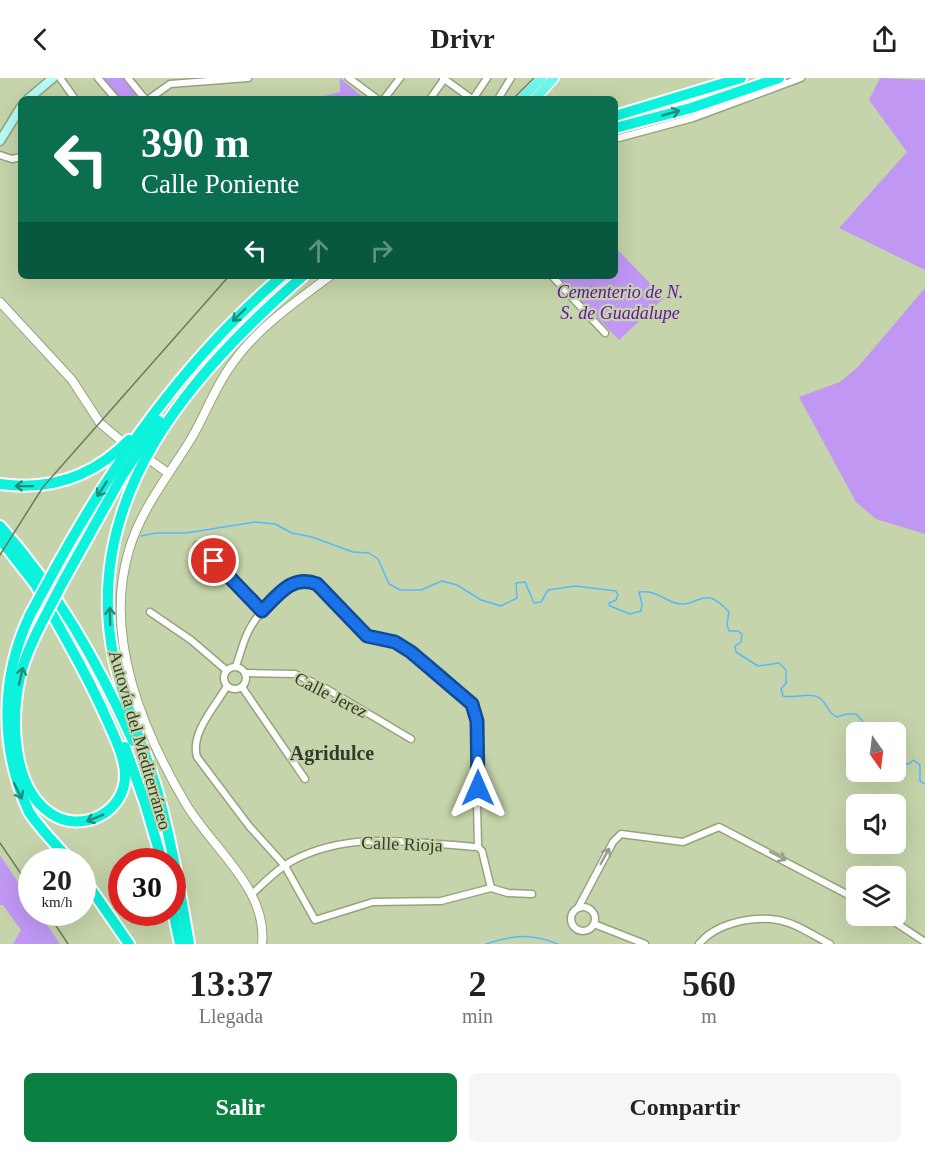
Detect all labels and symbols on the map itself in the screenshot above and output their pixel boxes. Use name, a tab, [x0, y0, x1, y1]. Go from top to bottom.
one-way arrow	[662, 107, 681, 118]
park label: Cementerio de N. S. de Guadalupe	[557, 282, 683, 323]
one-way arrow	[231, 307, 246, 322]
one-way arrow	[95, 480, 107, 497]
one-way arrow	[14, 481, 34, 492]
pin	[188, 535, 239, 586]
one-way arrow	[104, 606, 115, 626]
street label: Autovía del Mediterráneo	[105, 648, 175, 832]
one-way arrow	[15, 667, 27, 686]
street label: Calle Jerez	[291, 668, 371, 722]
north arrow	[846, 722, 906, 782]
district label: Agridulce	[290, 742, 374, 765]
position arrow	[446, 756, 510, 820]
one-way arrow	[12, 782, 24, 800]
one-way arrow	[86, 813, 105, 824]
street label: Calle Rioja	[361, 833, 443, 855]
speed limit sign: 30	[108, 848, 186, 926]
one-way arrow	[600, 848, 611, 866]
one-way arrow	[768, 850, 786, 862]

